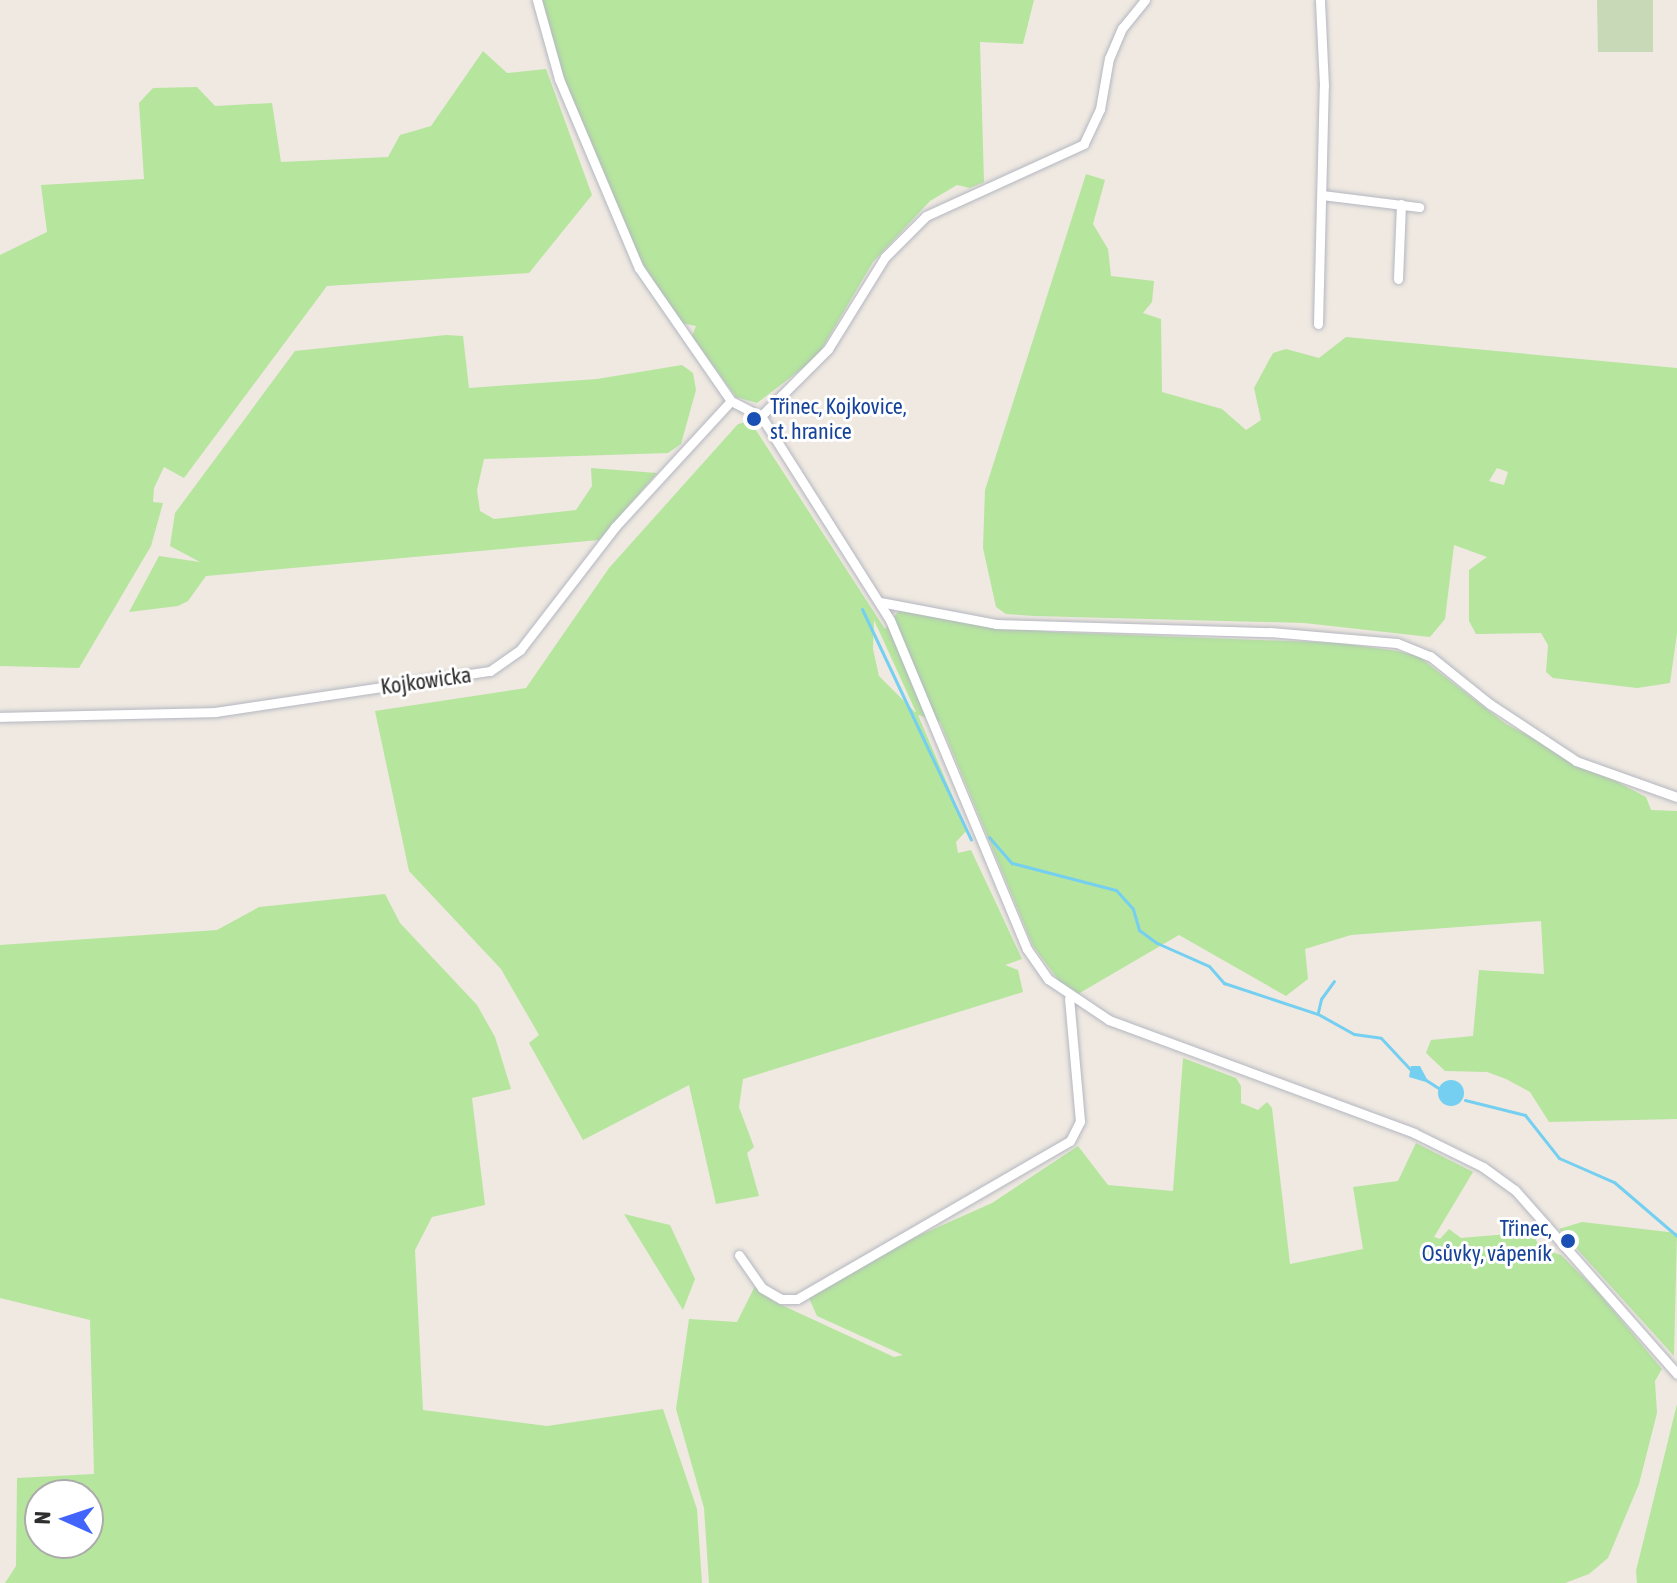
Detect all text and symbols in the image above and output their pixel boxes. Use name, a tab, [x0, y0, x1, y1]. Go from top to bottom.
place label: Třinec, Kojkovice, st. hranice	[770, 393, 907, 444]
marker: Třinec, Kojkovice, st. hranice	[745, 410, 763, 428]
street label: Kojkowicka	[379, 662, 473, 700]
place label: Třinec, Osůvky, vápeník	[1422, 1215, 1552, 1266]
marker: Třinec, Osůvky, vápeník	[1559, 1232, 1577, 1250]
north arrow	[24, 1479, 104, 1559]
text: N	[29, 1511, 55, 1525]

